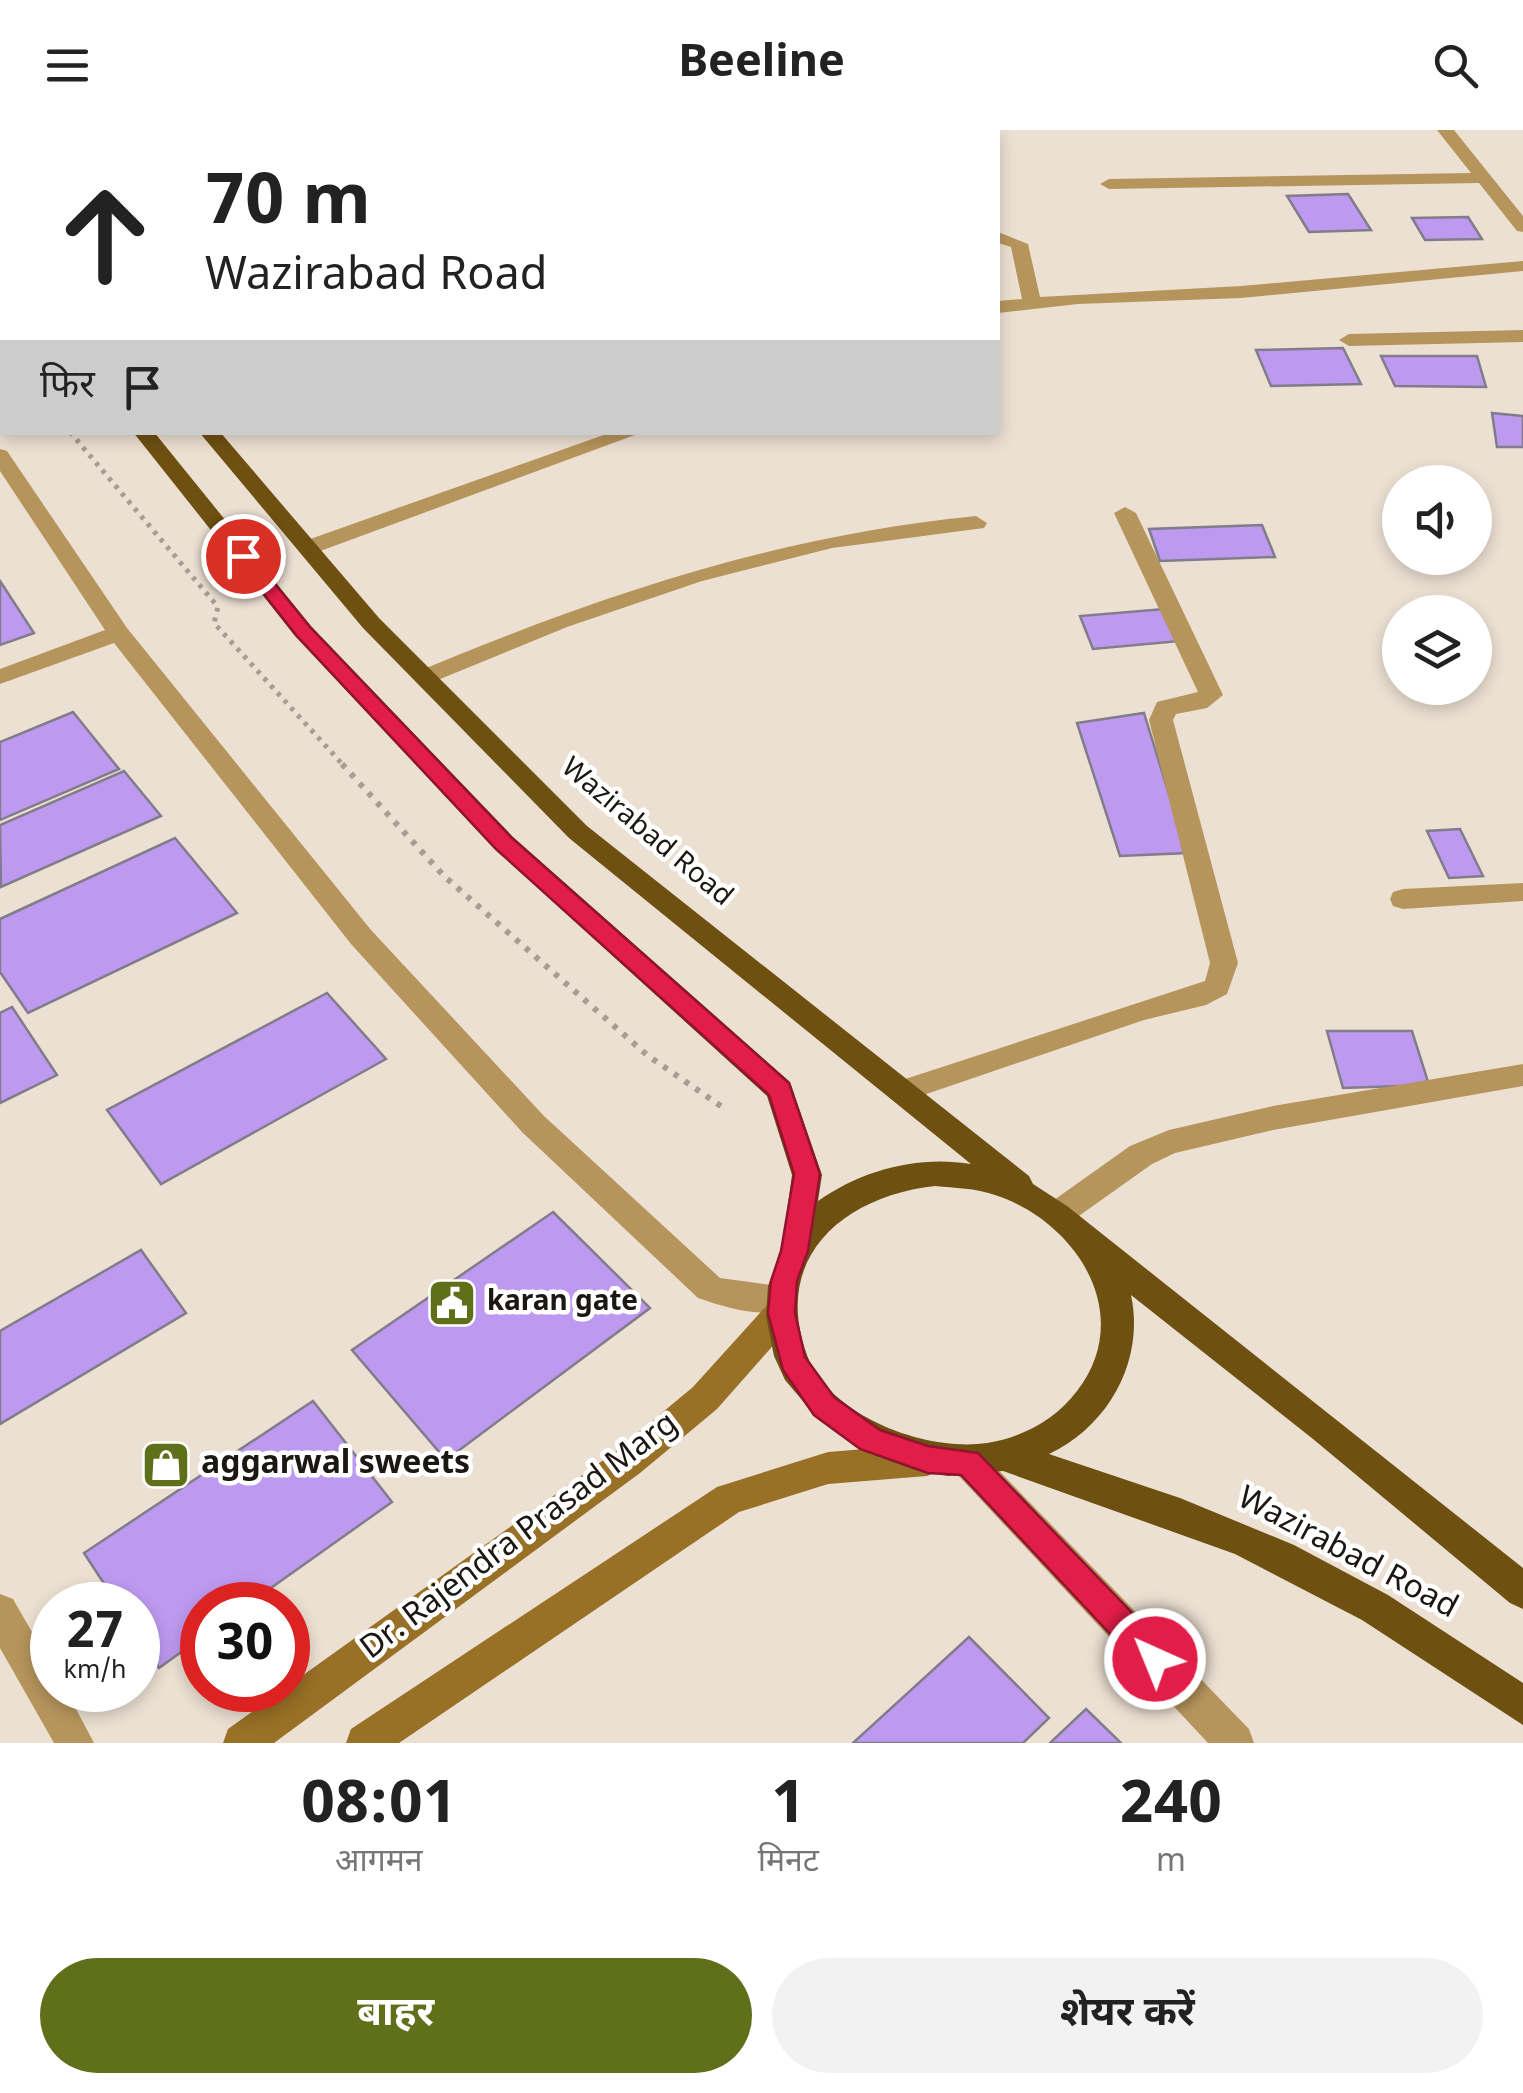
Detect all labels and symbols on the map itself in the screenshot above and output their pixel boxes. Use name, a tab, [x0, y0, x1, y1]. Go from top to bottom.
pin	[201, 514, 286, 599]
street label: Wazirabad Road	[553, 751, 739, 915]
public building icon: karan gate	[426, 1277, 478, 1329]
place label: karan gate	[487, 1285, 638, 1321]
street label: Dr. Rajendra Prasad Marg	[353, 1404, 687, 1670]
shop icon: aggarwal sweets	[140, 1439, 192, 1491]
place label: aggarwal sweets	[201, 1444, 470, 1486]
street label: Wazirabad Road	[1230, 1478, 1464, 1630]
speed limit sign: 30	[180, 1582, 310, 1712]
position arrow	[1103, 1607, 1207, 1711]

